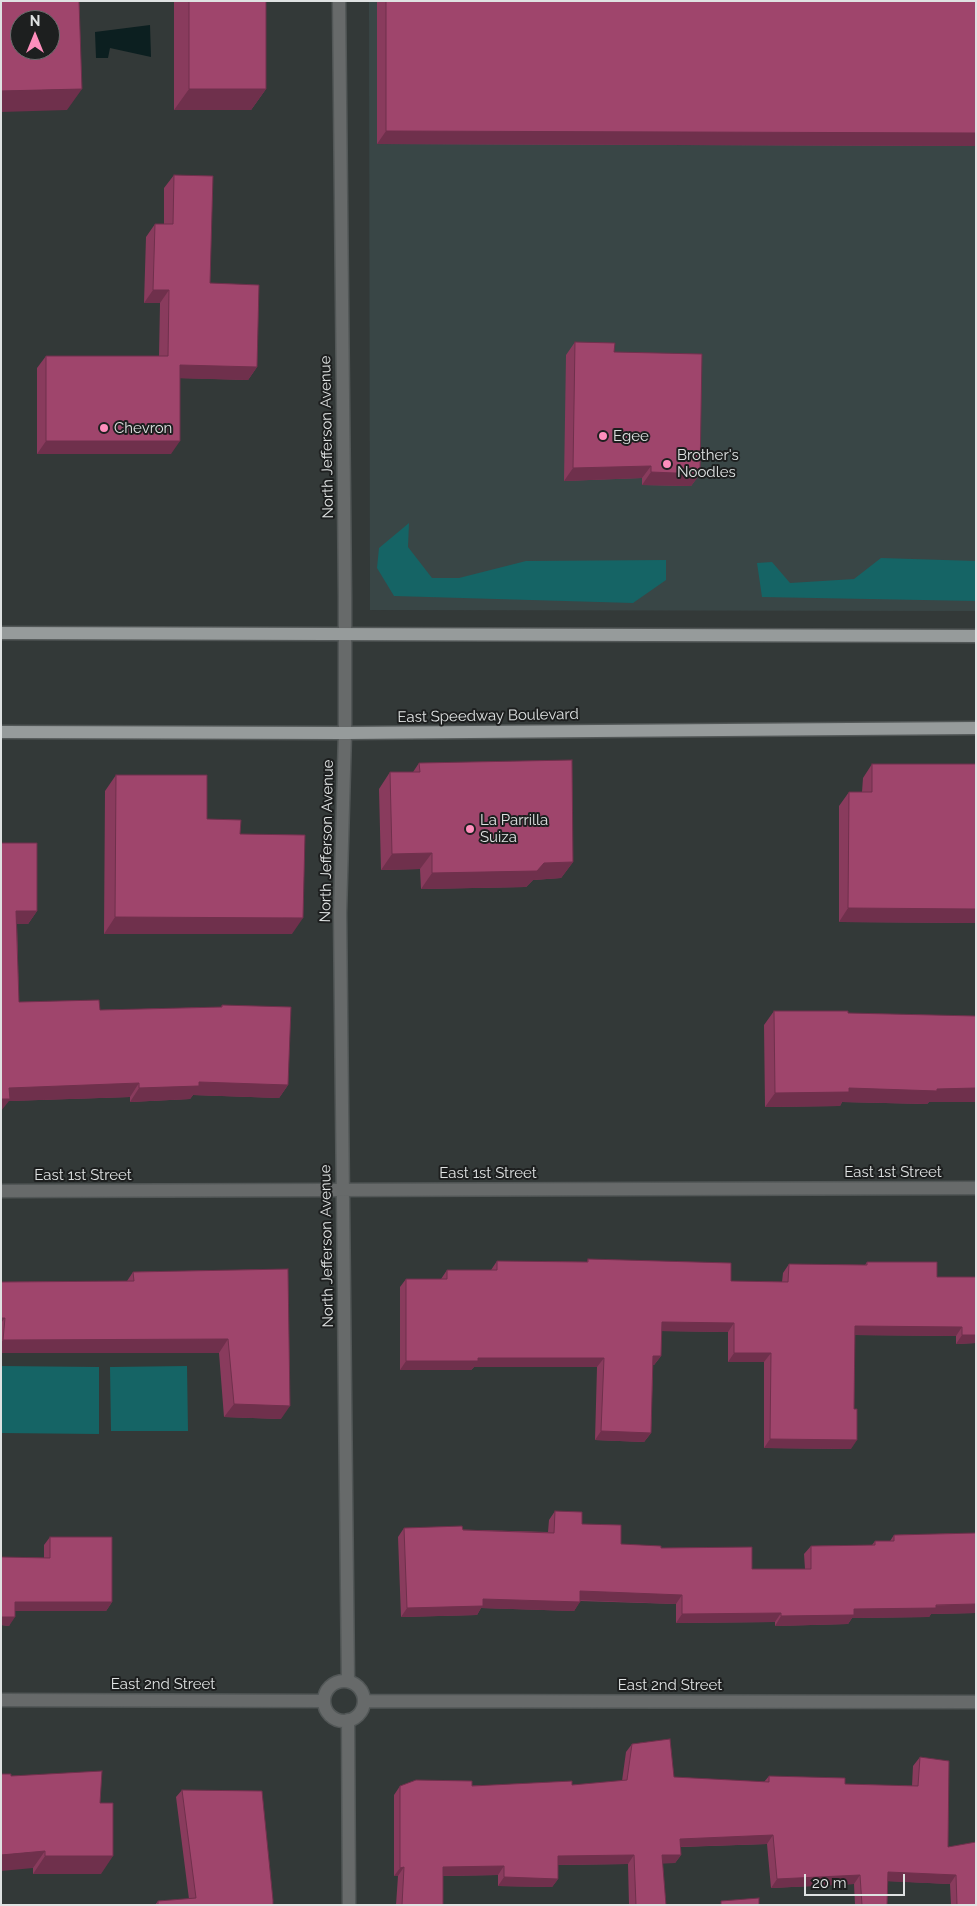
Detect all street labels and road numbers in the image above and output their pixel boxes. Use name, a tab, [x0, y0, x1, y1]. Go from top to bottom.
street label: North Jefferson Avenue	[317, 355, 337, 519]
street label: East Speedway Boulevard	[397, 705, 579, 727]
street label: North Jefferson Avenue	[317, 759, 337, 923]
street label: East 1st Street	[844, 1163, 942, 1181]
street label: North Jefferson Avenue	[317, 1164, 337, 1328]
street label: East 1st Street	[439, 1164, 537, 1182]
street label: East 1st Street	[34, 1166, 132, 1184]
street label: East 2nd Street	[111, 1675, 215, 1693]
street label: East 2nd Street	[618, 1676, 722, 1694]

